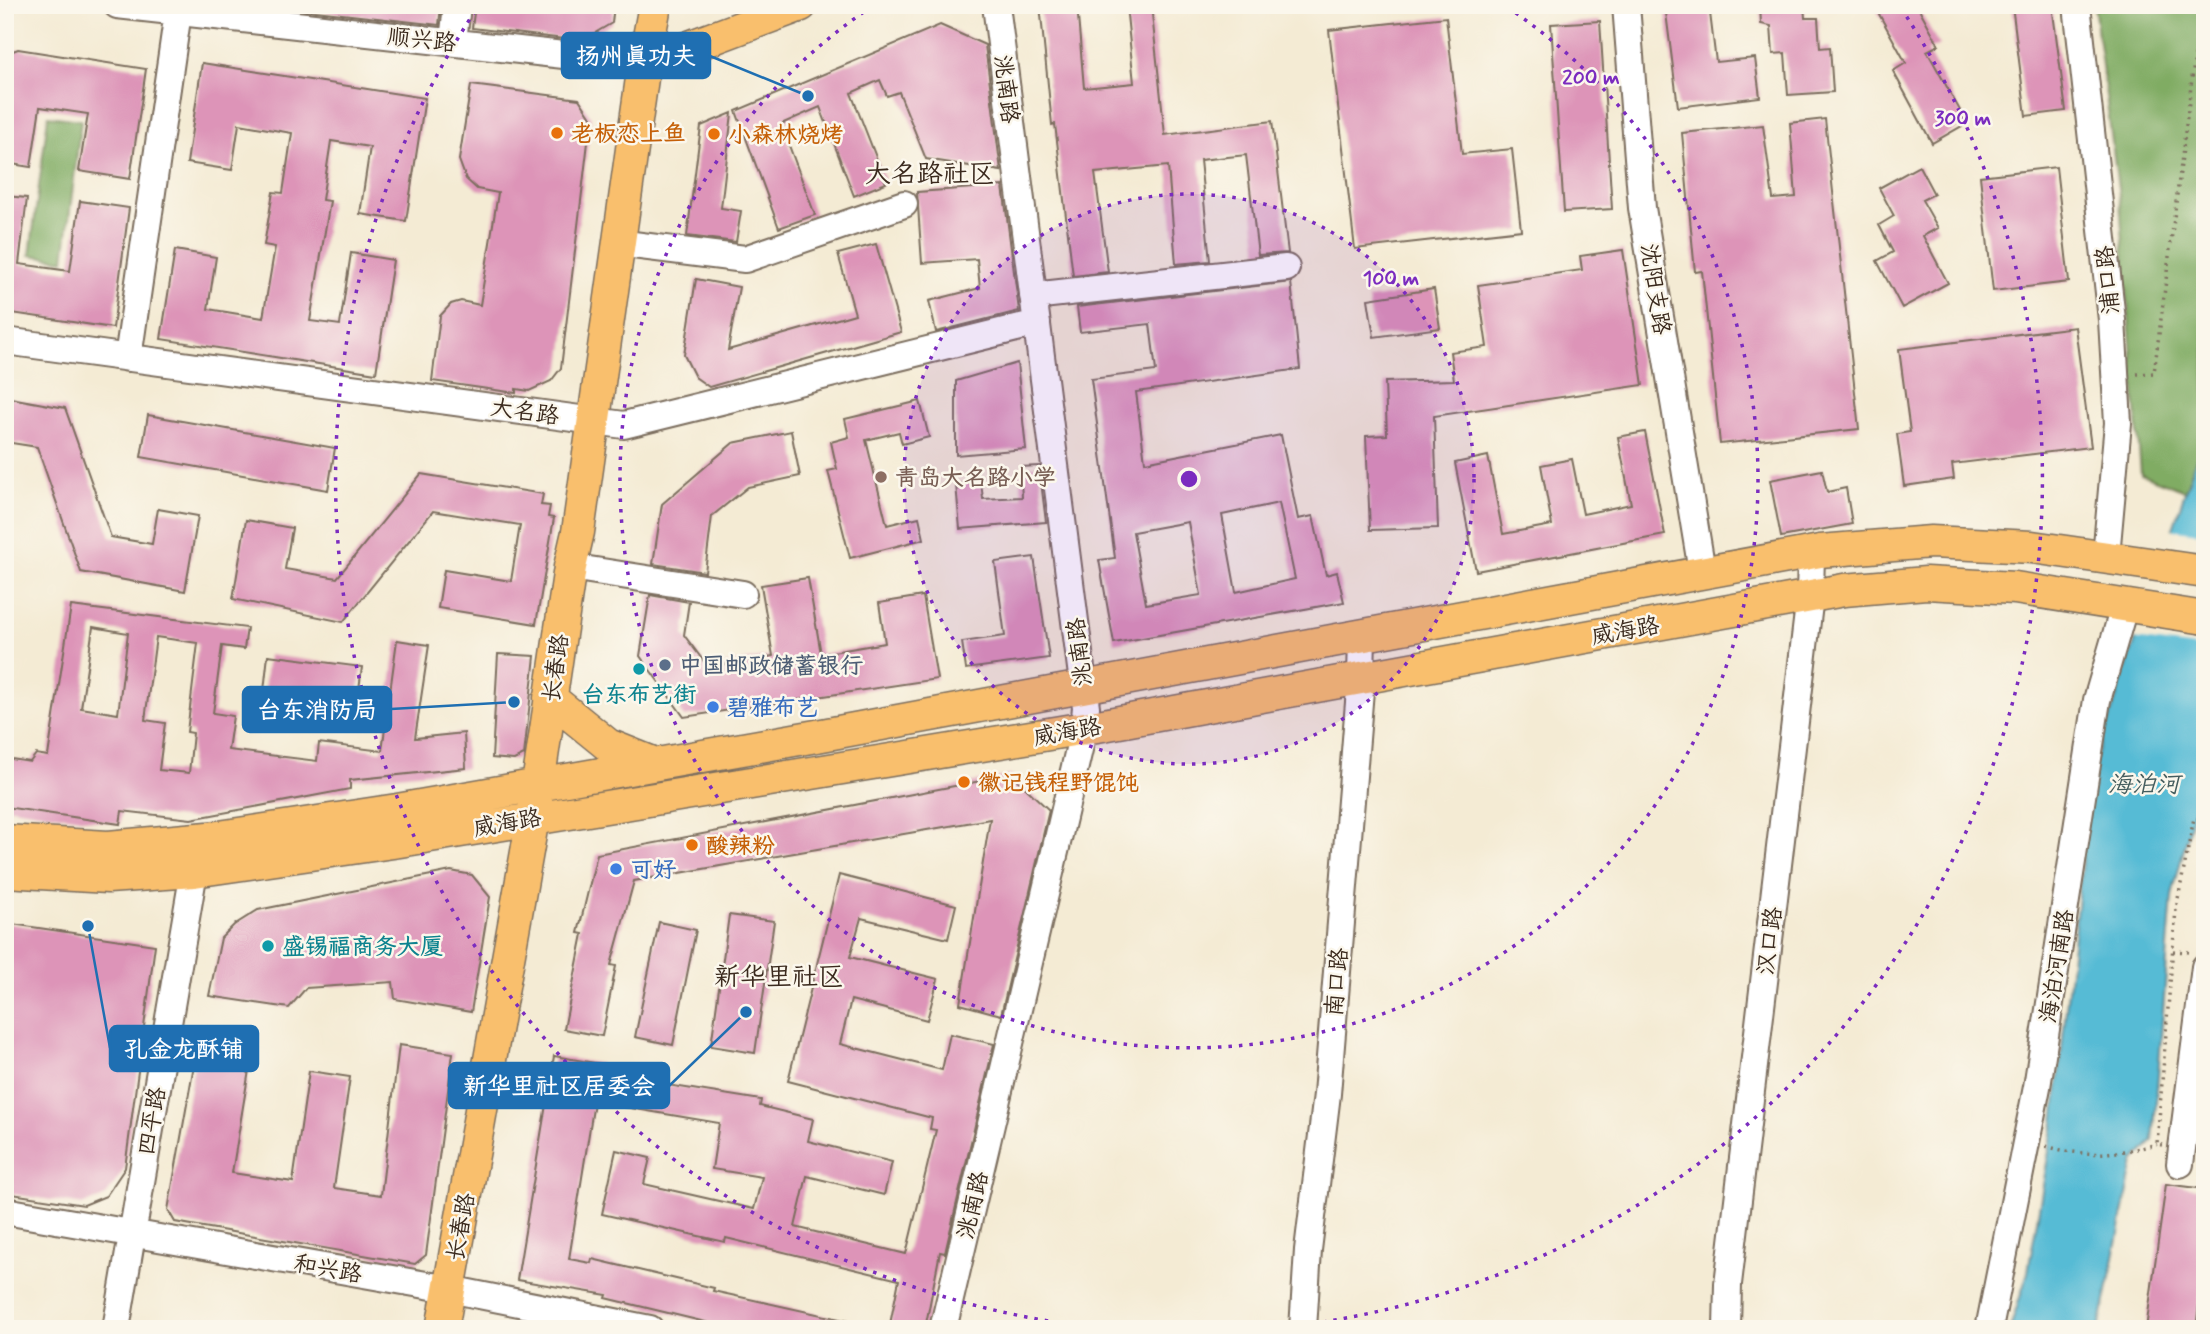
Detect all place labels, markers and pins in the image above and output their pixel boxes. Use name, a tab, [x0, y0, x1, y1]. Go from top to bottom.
callout: 扬州真功夫	[562, 33, 710, 78]
place label: 老板恋上鱼	[571, 120, 686, 150]
place label: 小森林烧烤	[728, 121, 843, 151]
marker: 老板恋上鱼	[549, 125, 565, 141]
marker: 小森林烧烤	[706, 126, 722, 142]
place label: 青岛大名路小学	[895, 464, 1056, 494]
centre of rings	[1177, 467, 1201, 491]
marker: 青岛大名路小学	[873, 469, 889, 485]
place label: 中国邮政储蓄银行	[679, 652, 863, 682]
marker: 中国邮政储蓄银行	[657, 657, 673, 673]
marker: 台东布艺街	[631, 661, 647, 677]
place label: 台东布艺街	[582, 681, 697, 711]
callout: 台东消防局	[243, 687, 391, 732]
place label: 碧雅布艺	[727, 694, 819, 724]
marker: 碧雅布艺	[705, 699, 721, 715]
place label: 徽记钱程野馄饨	[978, 769, 1139, 799]
marker: 徽记钱程野馄饨	[956, 774, 972, 790]
place label: 酸辣粉	[706, 832, 775, 862]
marker: 酸辣粉	[684, 837, 700, 853]
place label: 可好	[630, 856, 677, 886]
marker: 可好	[608, 861, 624, 877]
place label: 盛锡福商务大厦	[282, 933, 443, 963]
marker: 盛锡福商务大厦	[260, 938, 276, 954]
callout: 孔金龙酥铺	[110, 1026, 258, 1071]
callout: 新华里社区居委会	[449, 1063, 669, 1108]

